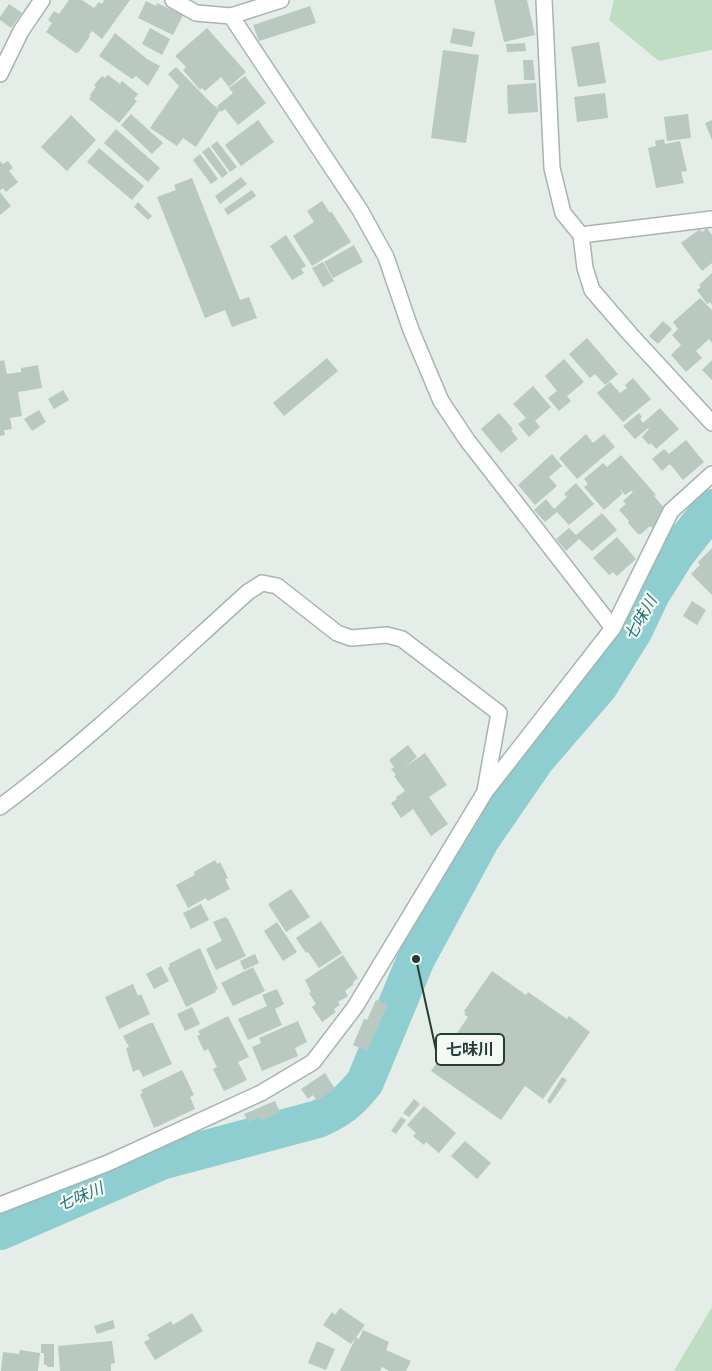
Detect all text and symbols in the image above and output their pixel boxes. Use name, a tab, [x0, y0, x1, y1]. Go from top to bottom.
water label: 七味川	[618, 590, 663, 644]
callout: 七味川	[436, 1034, 504, 1065]
text: 七味川	[446, 1038, 494, 1060]
water label: 七味川	[54, 1176, 108, 1216]

